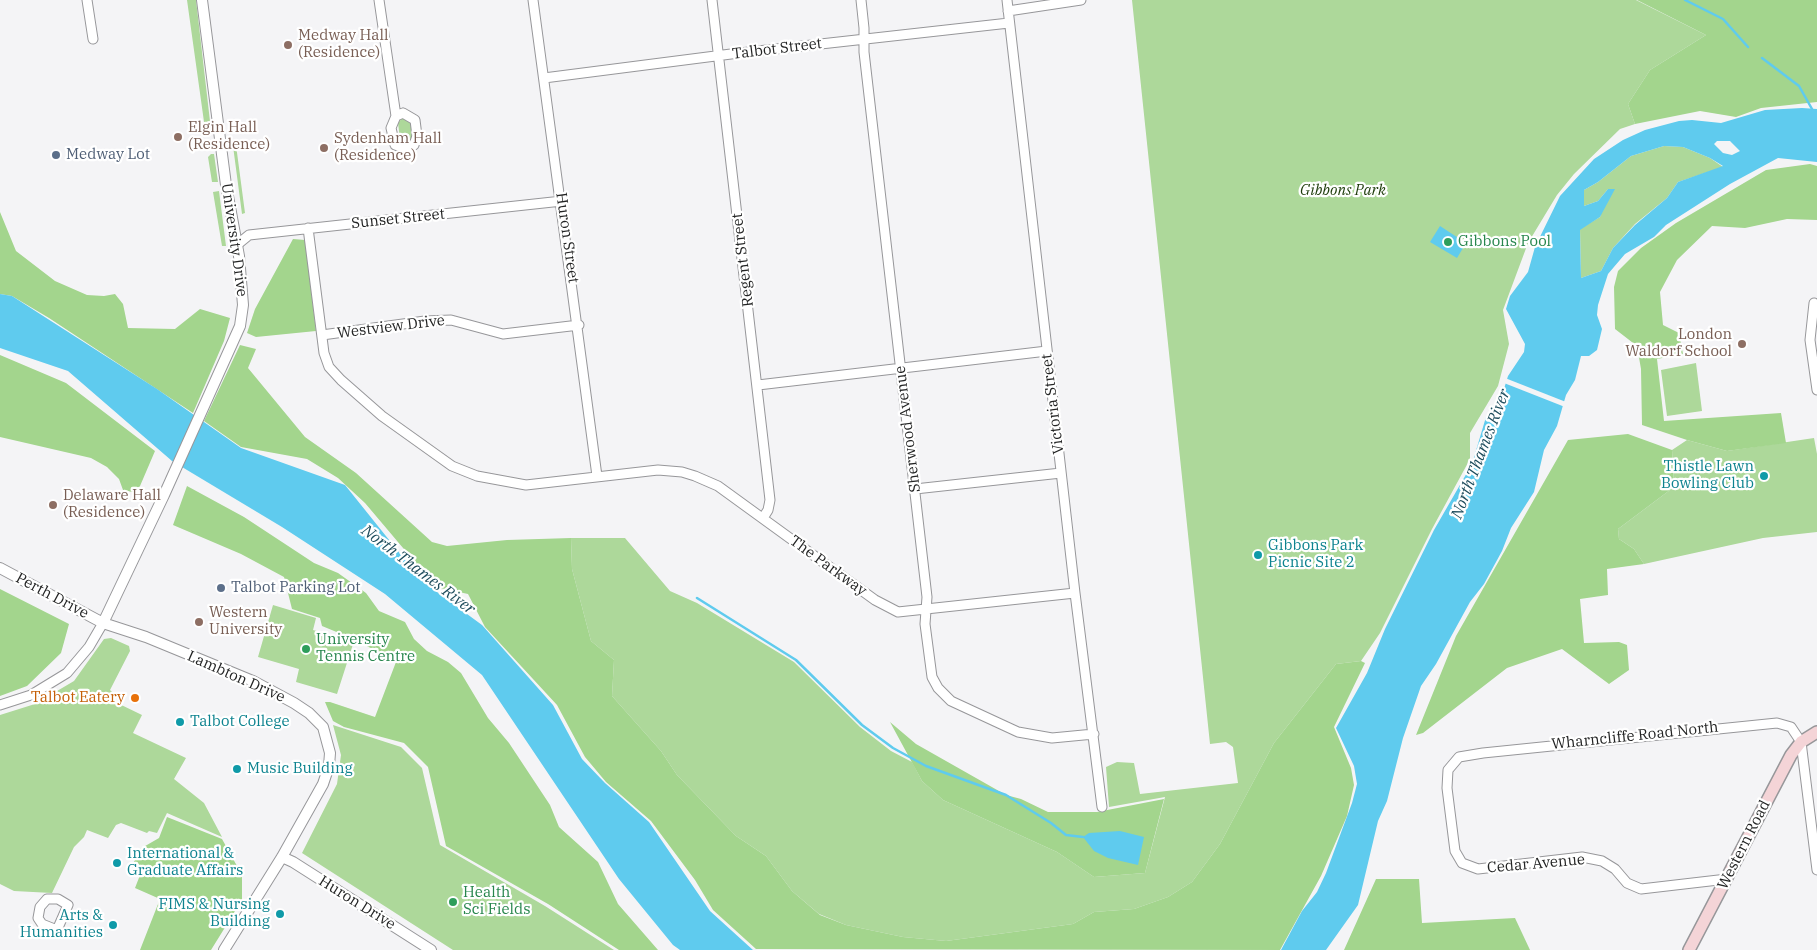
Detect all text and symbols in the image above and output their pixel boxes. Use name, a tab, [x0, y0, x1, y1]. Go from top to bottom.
place label: Medway Hall (Residence)	[298, 27, 388, 62]
street label: Talbot Street	[731, 35, 823, 63]
marker: Medway Hall (Residence)	[282, 39, 294, 51]
place label: Elgin Hall (Residence)	[188, 119, 270, 154]
place label: Sydenham Hall (Residence)	[334, 130, 442, 165]
marker: Elgin Hall (Residence)	[172, 131, 184, 143]
marker: Sydenham Hall (Residence)	[318, 142, 330, 154]
place label: Medway Lot	[66, 146, 150, 164]
marker: Medway Lot	[50, 149, 62, 161]
street label: University Drive	[217, 182, 251, 298]
park label: Gibbons Park	[1300, 182, 1386, 200]
street label: Huron Street	[552, 191, 582, 285]
street label: Sunset Street	[350, 205, 446, 233]
street label: Regent Street	[728, 212, 758, 308]
place label: Gibbons Pool	[1458, 233, 1551, 251]
marker: Gibbons Pool	[1442, 236, 1454, 248]
street label: Westview Drive	[336, 311, 446, 343]
place label: London Waldorf School	[1625, 326, 1732, 361]
marker: London Waldorf School	[1736, 338, 1748, 350]
street label: Victoria Street	[1038, 353, 1068, 455]
street label: Sherwood Avenue	[891, 365, 925, 493]
water label: North Thames River	[1447, 387, 1515, 521]
place label: Thistle Lawn Bowling Club	[1661, 458, 1754, 493]
marker: Thistle Lawn Bowling Club	[1758, 470, 1770, 482]
place label: Delaware Hall (Residence)	[63, 487, 161, 522]
marker: Delaware Hall (Residence)	[47, 499, 59, 511]
water label: North Thames River	[357, 521, 479, 619]
street label: The Parkway	[786, 532, 870, 600]
place label: Gibbons Park Picnic Site 2	[1268, 537, 1363, 572]
marker: Gibbons Park Picnic Site 2	[1252, 549, 1264, 561]
street label: Perth Drive	[12, 569, 92, 623]
place label: Talbot Parking Lot	[231, 579, 361, 597]
marker: Talbot Parking Lot	[215, 582, 227, 594]
place label: Western University	[209, 604, 282, 639]
marker: Western University	[193, 616, 205, 628]
place label: University Tennis Centre	[316, 631, 415, 666]
marker: University Tennis Centre	[300, 643, 312, 655]
street label: Lambton Drive	[184, 647, 288, 707]
place label: Talbot Eatery	[31, 689, 125, 707]
marker: Talbot Eatery	[129, 692, 141, 704]
place label: Talbot College	[190, 713, 289, 731]
marker: Talbot College	[174, 716, 186, 728]
street label: Wharncliffe Road North	[1551, 718, 1719, 754]
place label: Music Building	[247, 760, 353, 778]
marker: Music Building	[231, 763, 243, 775]
street label: Western Road	[1714, 797, 1774, 893]
place label: International & Graduate Affairs	[127, 845, 243, 880]
street label: Cedar Avenue	[1486, 851, 1586, 877]
marker: International & Graduate Affairs	[111, 857, 123, 869]
street label: Huron Drive	[315, 872, 399, 934]
place label: Health Sci Fields	[463, 884, 530, 919]
place label: FIMS & Nursing Building	[159, 896, 270, 931]
marker: Health Sci Fields	[447, 896, 459, 908]
place label: Arts & Humanities	[20, 907, 103, 942]
marker: FIMS & Nursing Building	[274, 908, 286, 920]
marker: Arts & Humanities	[107, 919, 119, 931]

